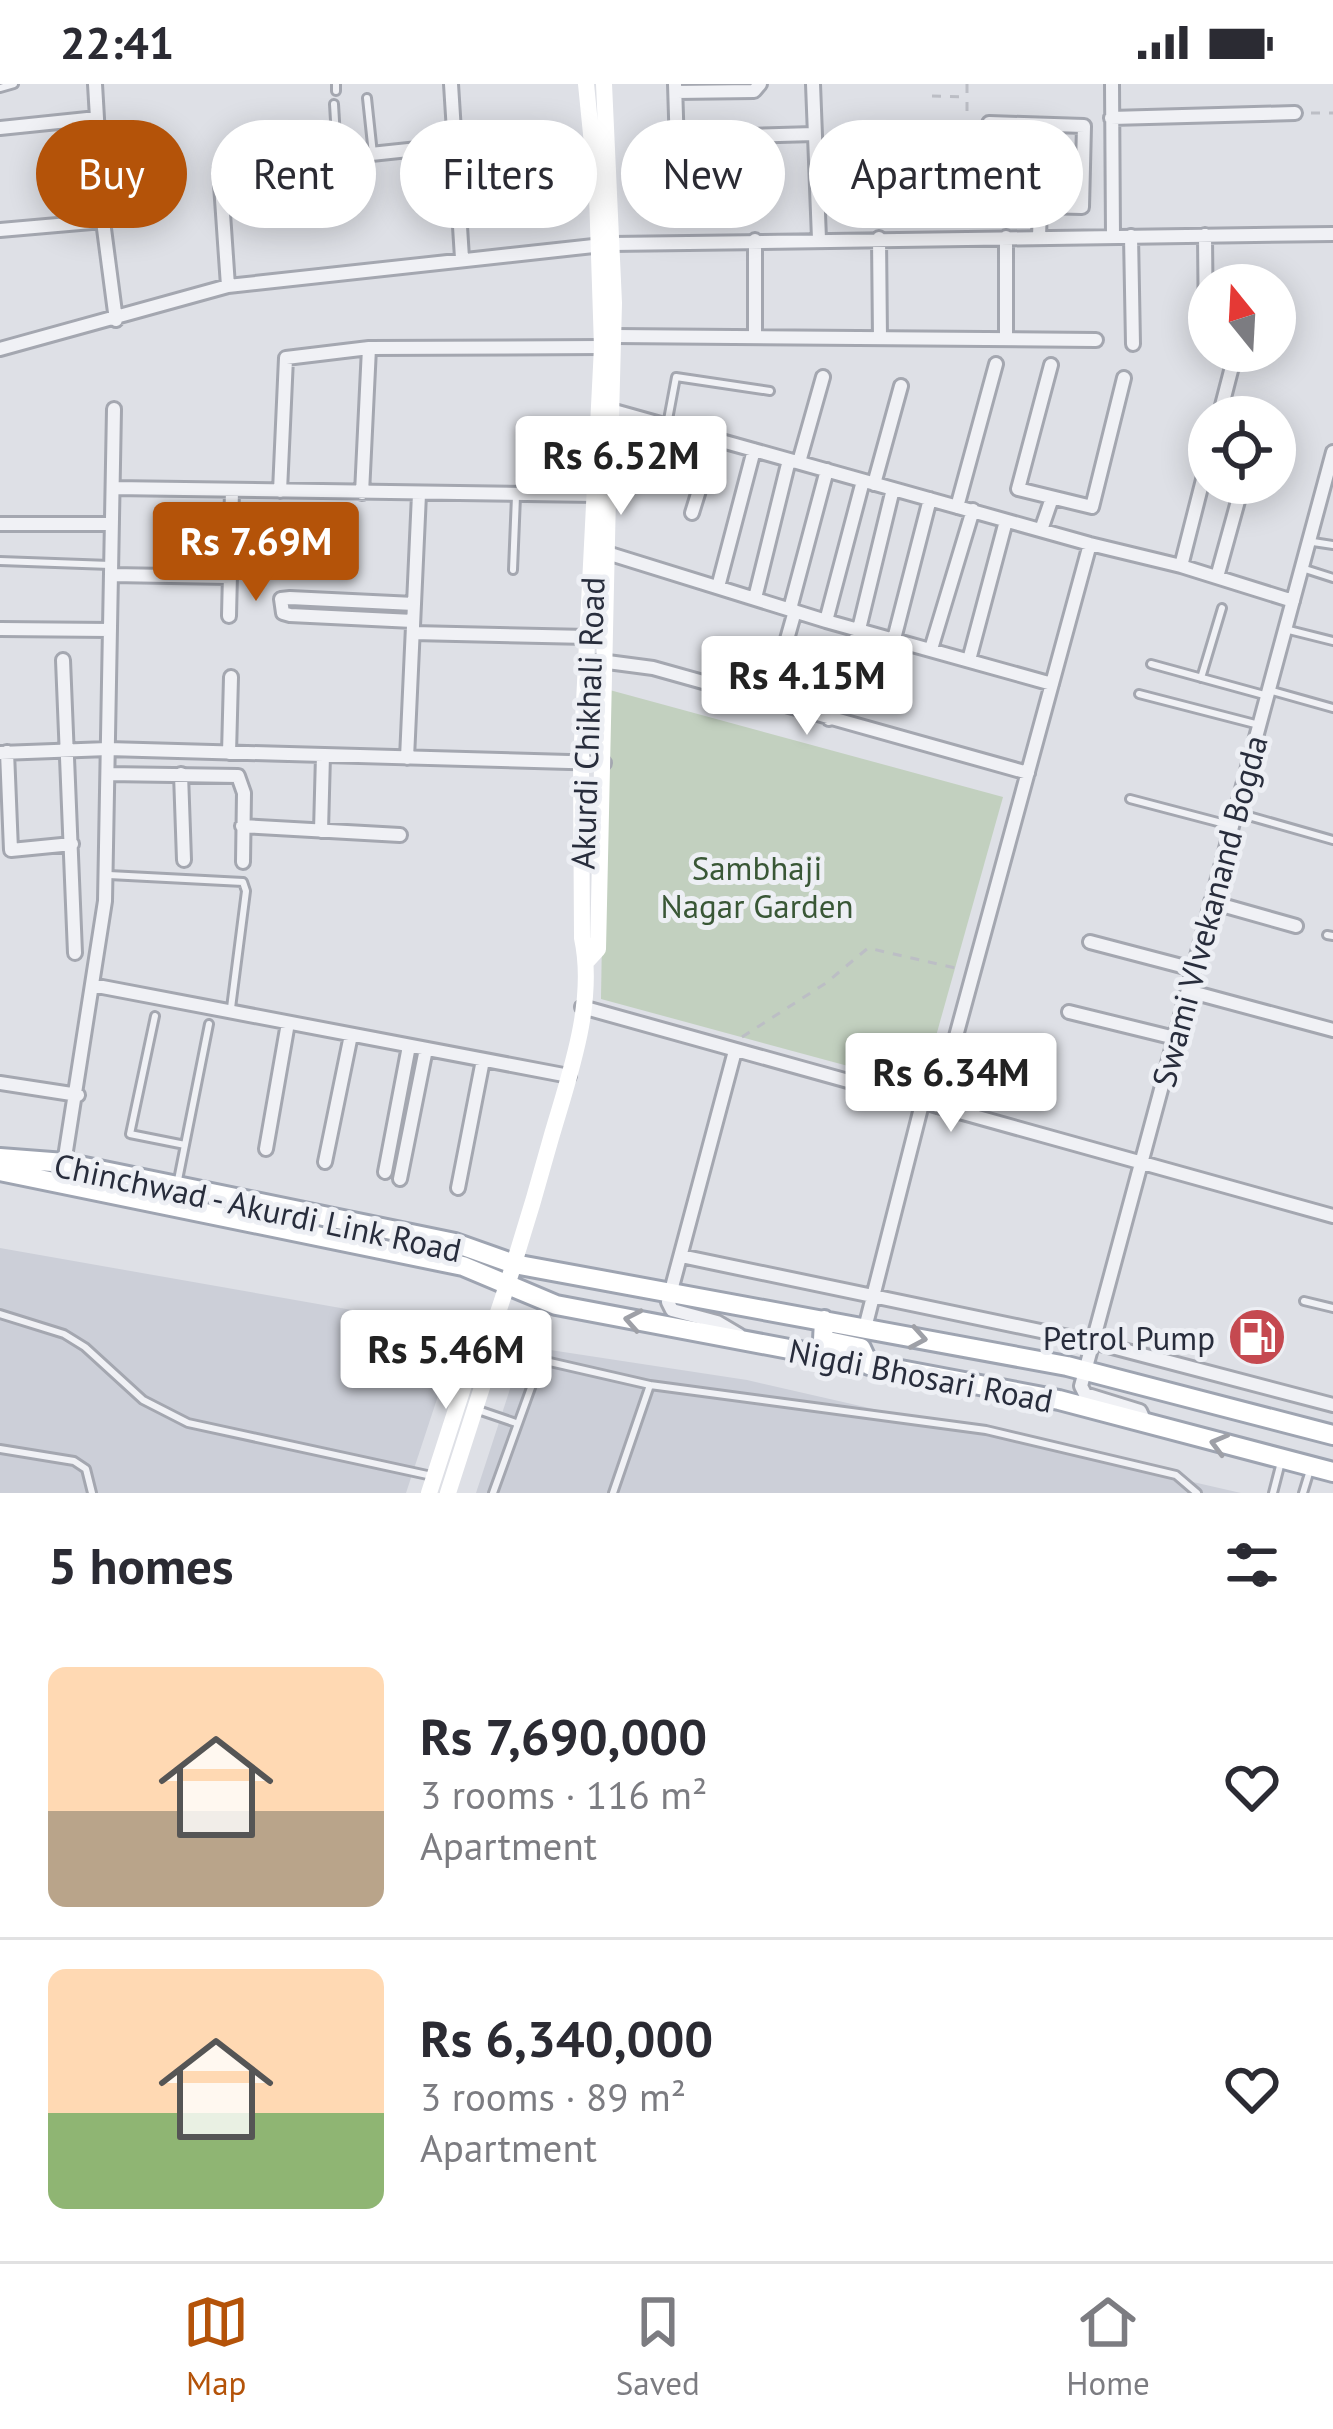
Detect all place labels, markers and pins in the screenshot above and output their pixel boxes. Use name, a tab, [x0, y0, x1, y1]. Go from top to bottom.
pin: Rs 6.52M	[497, 416, 745, 518]
pin: Rs 7.69M	[132, 502, 380, 604]
pin: Rs 4.15M	[683, 636, 931, 738]
pin: Rs 6.34M	[827, 1033, 1075, 1135]
fuel station icon: Petrol Pump	[1226, 1306, 1288, 1368]
pin: Rs 5.46M	[322, 1310, 570, 1412]
place label: Petrol Pump	[1043, 1316, 1215, 1359]

